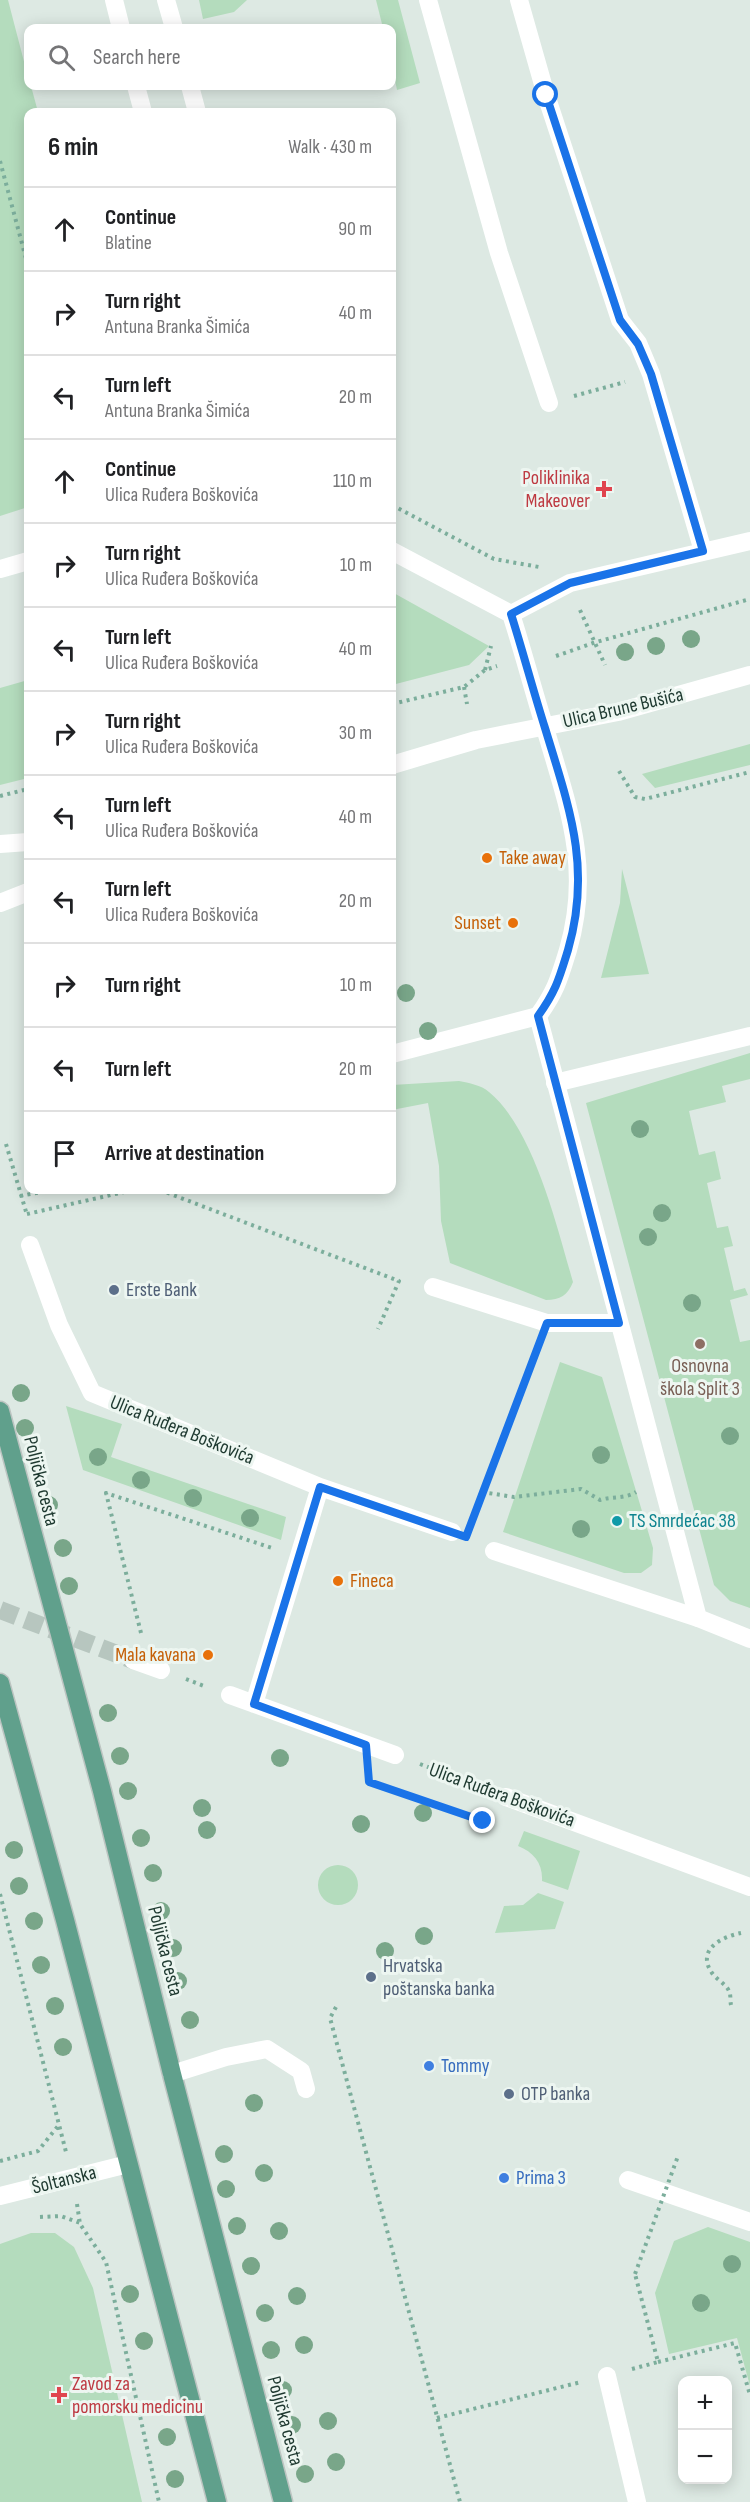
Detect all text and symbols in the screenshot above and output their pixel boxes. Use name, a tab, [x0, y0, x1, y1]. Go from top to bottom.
search box	[24, 24, 396, 90]
icon: search	[45, 41, 78, 74]
text: Search here	[93, 44, 180, 71]
route start	[532, 81, 558, 107]
text: 6 min	[48, 132, 98, 163]
text: Walk · 430 m	[288, 135, 372, 159]
text: Continue	[105, 204, 176, 231]
icon: ahead	[48, 213, 81, 246]
text: 90 m	[338, 217, 372, 241]
text: Blatine	[105, 231, 152, 255]
text: Turn right	[105, 288, 181, 315]
icon: right	[48, 297, 81, 330]
text: 40 m	[339, 301, 372, 325]
text: Antuna Branka Šimića	[105, 315, 250, 339]
text: Turn left	[105, 372, 171, 399]
icon: left	[48, 381, 81, 414]
text: 20 m	[339, 385, 372, 409]
text: Antuna Branka Šimića	[105, 399, 250, 423]
text: Continue	[105, 456, 176, 483]
icon: ahead	[48, 465, 81, 498]
place label: Poliklinika Makeover	[522, 466, 590, 513]
text: 110 m	[333, 469, 372, 493]
marker: Poliklinika Makeover	[595, 480, 613, 498]
text: Ulica Ruđera Boškovića	[105, 483, 258, 507]
text: Turn right	[105, 540, 181, 567]
icon: right	[48, 549, 81, 582]
text: 10 m	[340, 553, 372, 577]
text: Ulica Ruđera Boškovića	[105, 567, 258, 591]
text: Turn left	[105, 624, 171, 651]
icon: left	[48, 633, 81, 666]
text: 40 m	[339, 637, 372, 661]
text: Ulica Ruđera Boškovića	[105, 651, 258, 675]
street label: Ulica Brune Bušića	[560, 682, 686, 734]
text: Turn right	[105, 708, 181, 735]
icon: right	[48, 717, 81, 750]
text: 30 m	[339, 721, 372, 745]
text: Ulica Ruđera Boškovića	[105, 735, 258, 759]
text: Turn left	[105, 792, 171, 819]
icon: left	[48, 801, 81, 834]
text: 40 m	[339, 805, 372, 829]
text: Ulica Ruđera Boškovića	[105, 819, 258, 843]
place label: Take away	[499, 846, 566, 870]
marker: Take away	[480, 851, 494, 865]
text: Turn left	[105, 876, 171, 903]
icon: left	[48, 885, 81, 918]
text: 20 m	[339, 889, 372, 913]
text: Ulica Ruđera Boškovića	[105, 903, 258, 927]
place label: Sunset	[454, 911, 501, 935]
marker: Sunset	[506, 916, 520, 930]
icon: right	[48, 969, 81, 1002]
text: Turn right	[105, 972, 181, 999]
text: 10 m	[340, 973, 372, 997]
icon: left	[48, 1053, 81, 1086]
text: Turn left	[105, 1056, 171, 1083]
text: 20 m	[339, 1057, 372, 1081]
icon: arrive	[48, 1137, 81, 1170]
text: Arrive at destination	[105, 1140, 264, 1167]
place label: Erste Bank	[126, 1278, 197, 1302]
marker: Erste Bank	[107, 1283, 121, 1297]
marker: Osnovna škola Split 3	[693, 1337, 707, 1351]
place label: Osnovna škola Split 3	[660, 1354, 740, 1401]
street label: Ulica Ruđera Boškovića	[106, 1390, 258, 1470]
street label: Poljička cesta	[18, 1434, 64, 1528]
place label: TS Smrdećac 38	[629, 1509, 736, 1533]
marker: TS Smrdećac 38	[610, 1514, 624, 1528]
place label: Fineca	[350, 1569, 394, 1593]
marker: Fineca	[331, 1574, 345, 1588]
place label: Mala kavana	[115, 1643, 196, 1667]
marker: Mala kavana	[201, 1648, 215, 1662]
street label: Ulica Ruđera Boškovića	[426, 1757, 578, 1833]
route end	[469, 1807, 495, 1833]
street label: Poljička cesta	[142, 1904, 188, 1998]
place label: Hrvatska poštanska banka	[383, 1954, 495, 2001]
marker: Hrvatska poštanska banka	[364, 1970, 378, 1984]
place label: Tommy	[441, 2054, 490, 2078]
marker: Tommy	[422, 2059, 436, 2073]
place label: OTP banka	[521, 2082, 590, 2106]
marker: OTP banka	[502, 2087, 516, 2101]
street label: Šoltanska	[29, 2160, 99, 2200]
place label: Prima 3	[516, 2166, 566, 2190]
marker: Prima 3	[497, 2171, 511, 2185]
place label: Zavod za pomorsku medicinu	[72, 2372, 203, 2419]
street label: Poljička cesta	[262, 2374, 308, 2468]
map controls	[678, 2376, 732, 2484]
button: +	[678, 2376, 732, 2430]
marker: Zavod za pomorsku medicinu	[50, 2386, 68, 2404]
button: −	[678, 2430, 732, 2484]

